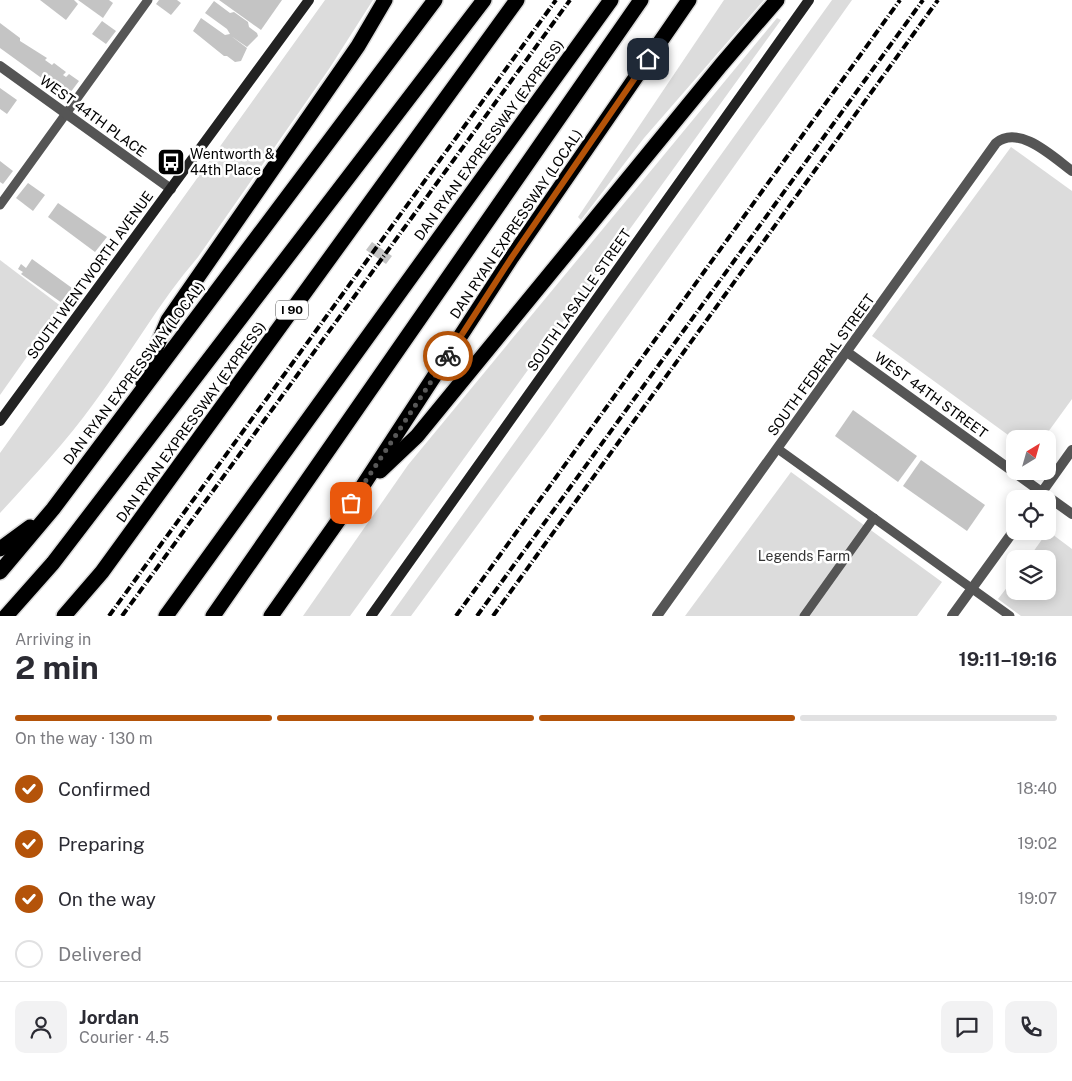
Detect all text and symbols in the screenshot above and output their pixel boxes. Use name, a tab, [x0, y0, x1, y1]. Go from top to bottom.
street label: DAN RYAN EXPRESSWAY (EXPRESS)	[411, 37, 567, 243]
pin	[627, 38, 669, 80]
icon: home	[634, 45, 662, 73]
street label: WEST 44TH PLACE	[37, 72, 149, 160]
street label: DAN RYAN EXPRESSWAY (LOCAL)	[447, 126, 585, 322]
place label: Wentworth & 44th Place	[190, 146, 275, 178]
bus stop icon: Wentworth & 44th Place	[156, 147, 186, 177]
street label: SOUTH WENTWORTH AVENUE	[24, 188, 156, 362]
street label: SOUTH LASALLE STREET	[524, 226, 634, 374]
street label: DAN RYAN EXPRESSWAY (LOCAL)	[60, 279, 208, 467]
street label: SOUTH FEDERAL STREET	[764, 291, 878, 439]
road number: I 90	[276, 300, 308, 320]
street label: DAN RYAN EXPRESSWAY (EXPRESS)	[113, 319, 269, 525]
courier	[423, 331, 473, 381]
icon: bike	[434, 342, 462, 370]
street label: WEST 44TH STREET	[871, 349, 991, 441]
north arrow	[1006, 430, 1056, 480]
map controls	[1006, 430, 1056, 600]
pin	[330, 482, 372, 524]
icon: bag	[337, 489, 365, 517]
button: locate	[1006, 490, 1056, 540]
park label: Legends Farm	[758, 548, 850, 564]
button: layers	[1006, 550, 1056, 600]
text: Arriving in	[15, 630, 91, 649]
text: 19:11–19:16	[959, 648, 1057, 670]
text: 2 min	[15, 649, 99, 686]
text: On the way · 130 m	[15, 729, 153, 748]
icon: check	[15, 775, 43, 803]
text: Confirmed	[58, 778, 151, 800]
text: 18:40	[1017, 779, 1057, 798]
icon: check	[15, 830, 43, 858]
text: Preparing	[58, 833, 145, 855]
text: 19:02	[1018, 834, 1057, 853]
icon: check	[15, 885, 43, 913]
text: On the way	[58, 888, 156, 910]
text: 19:07	[1018, 889, 1057, 908]
text: Delivered	[58, 943, 142, 965]
button: person	[15, 1001, 67, 1053]
button: chat	[941, 1001, 993, 1053]
button: phone	[1005, 1001, 1057, 1053]
text: Jordan	[79, 1006, 139, 1028]
text: Courier · 4.5	[79, 1028, 169, 1047]

